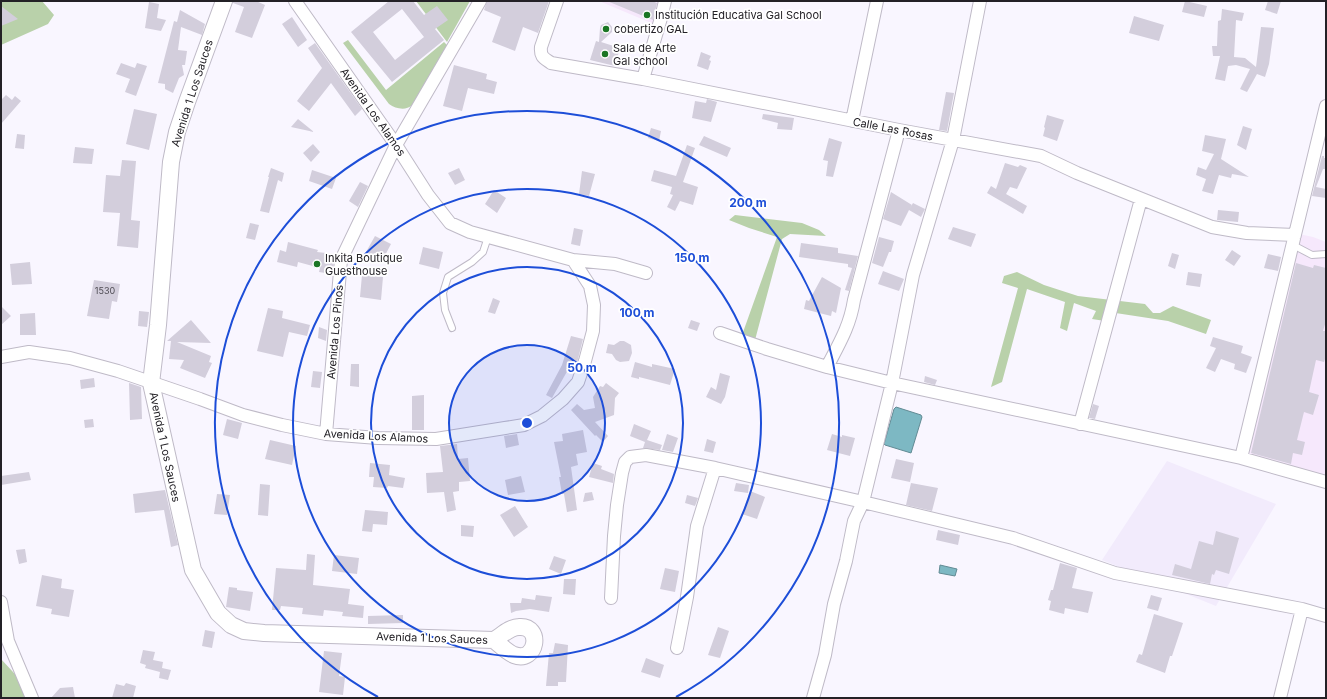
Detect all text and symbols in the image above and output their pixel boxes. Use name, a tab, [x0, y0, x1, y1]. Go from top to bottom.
place label: Institución Educativa Gal School	[655, 8, 822, 22]
marker: Institución Educativa Gal School	[642, 10, 652, 20]
place label: cobertizo GAL	[614, 22, 688, 36]
marker: cobertizo GAL	[601, 24, 611, 34]
street label: Avenida 1 Los Sauces	[168, 37, 216, 148]
place label: Sala de Arte Gal school	[613, 41, 676, 68]
marker: Sala de Arte Gal school	[600, 49, 610, 59]
street label: Avenida Los Alamos	[337, 65, 409, 159]
street label: Calle Las Rosas	[852, 114, 935, 144]
text: 200 m	[729, 195, 767, 210]
text: 150 m	[675, 250, 709, 265]
place label: Inkita Boutique Guesthouse	[325, 251, 402, 278]
marker: Inkita Boutique Guesthouse	[312, 259, 322, 269]
street label: Avenida Los Pinos	[324, 284, 346, 380]
house number: 1530	[95, 285, 116, 296]
text: 100 m	[619, 305, 655, 320]
text: 50 m	[567, 360, 597, 375]
street label: Avenida 1 Los Sauces	[147, 391, 184, 503]
centre of rings	[520, 416, 534, 430]
street label: Avenida Los Alamos	[323, 426, 429, 446]
street label: Avenida 1 Los Sauces	[376, 629, 488, 647]

